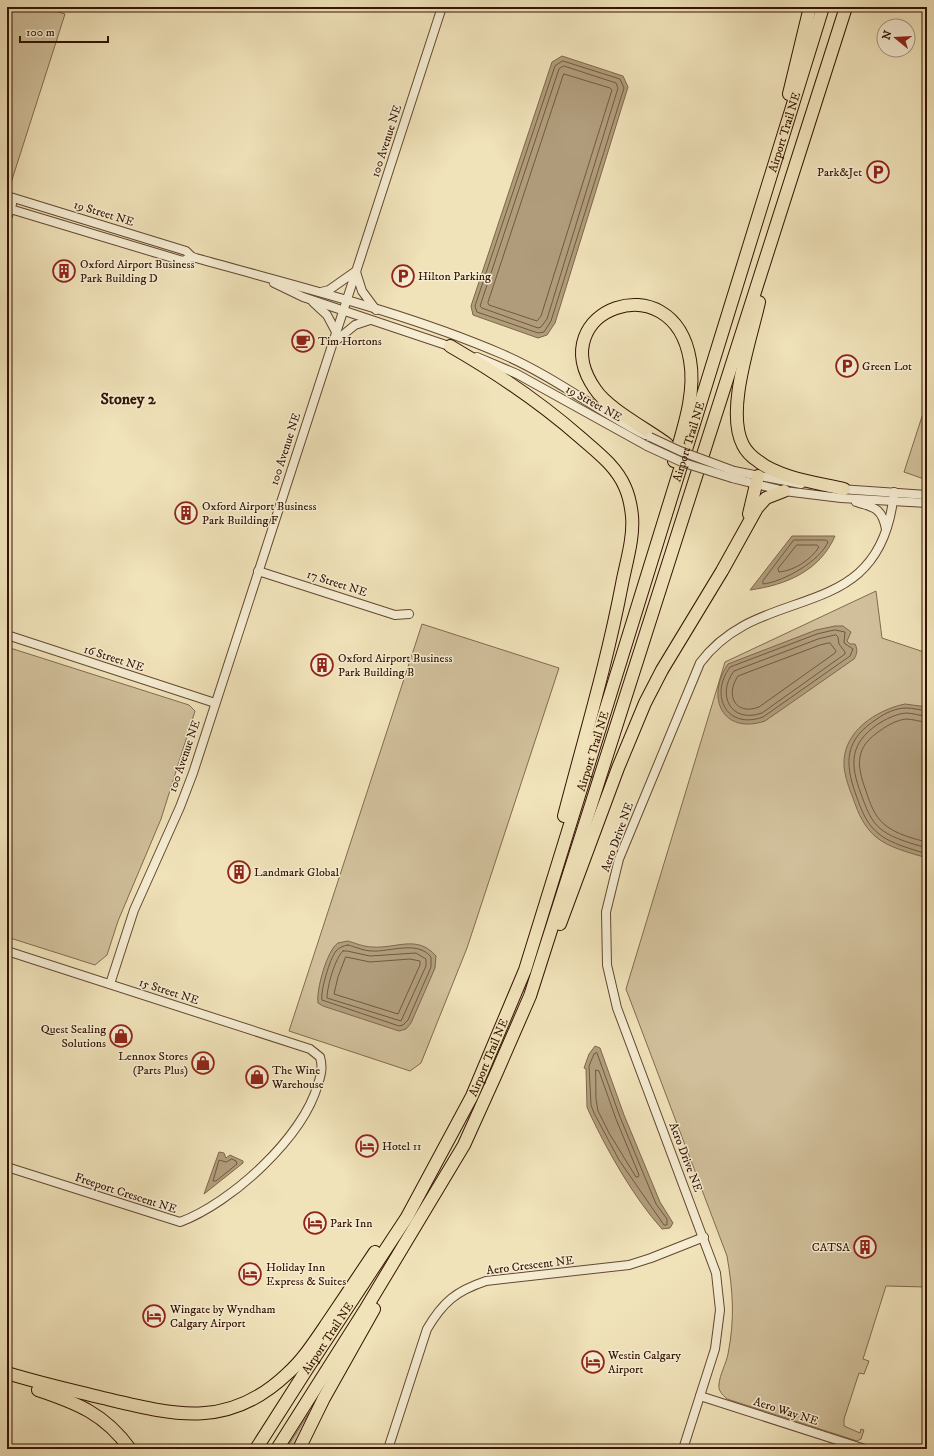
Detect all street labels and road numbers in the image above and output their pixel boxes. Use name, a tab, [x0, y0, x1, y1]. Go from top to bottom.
street label: Airport Trail NE	[765, 90, 804, 174]
street label: 100 Avenue NE	[368, 103, 405, 179]
street label: 19 Street NE	[72, 197, 136, 230]
street label: 19 Street NE	[563, 382, 625, 425]
street label: Airport Trail NE	[670, 399, 709, 484]
street label: 100 Avenue NE	[267, 411, 304, 487]
street label: 17 Street NE	[305, 567, 369, 600]
street label: 16 Street NE	[82, 642, 146, 675]
street label: Airport Trail NE	[574, 709, 613, 793]
street label: 100 Avenue NE	[165, 718, 204, 794]
street label: Aero Drive NE	[598, 800, 637, 874]
street label: 15 Street NE	[137, 975, 201, 1008]
street label: Airport Trail NE	[466, 1016, 512, 1099]
street label: Aero Drive NE	[665, 1120, 706, 1194]
street label: Freeport Crescent NE	[73, 1170, 179, 1217]
street label: Aero Crescent NE	[485, 1253, 575, 1278]
street label: Airport Trail NE	[299, 1299, 357, 1377]
street label: Aero Way NE	[751, 1394, 821, 1429]

